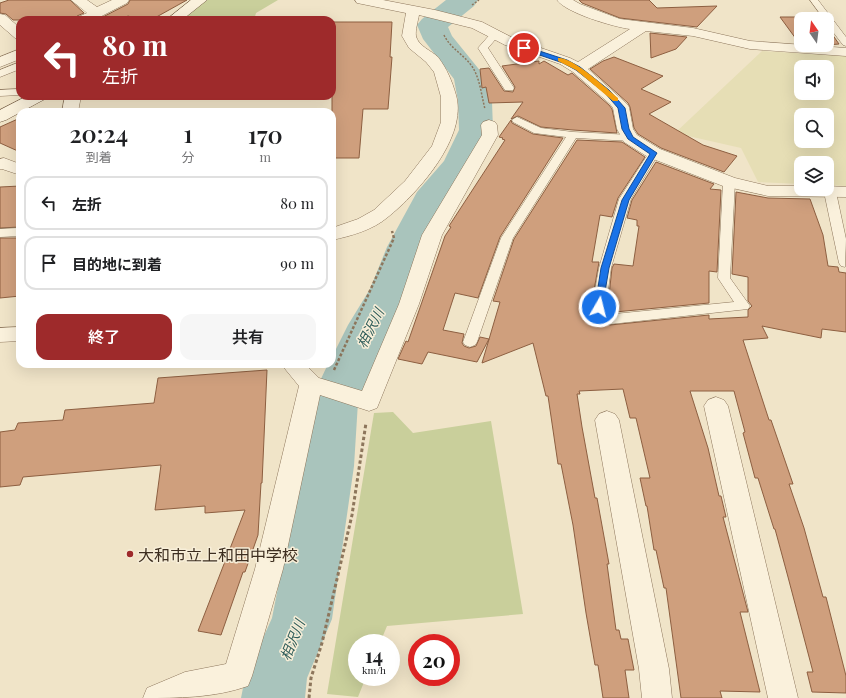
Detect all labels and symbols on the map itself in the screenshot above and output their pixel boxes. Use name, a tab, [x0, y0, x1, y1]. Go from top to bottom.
north arrow	[794, 12, 834, 52]
pin	[507, 31, 541, 65]
position arrow	[578, 286, 620, 328]
water label: 相沢川	[352, 303, 389, 351]
place label: 大和市立上和田中学校	[138, 544, 298, 565]
marker: 大和市立上和田中学校	[125, 549, 135, 559]
water label: 相沢川	[275, 615, 309, 663]
speed limit sign: 20	[408, 634, 460, 686]

